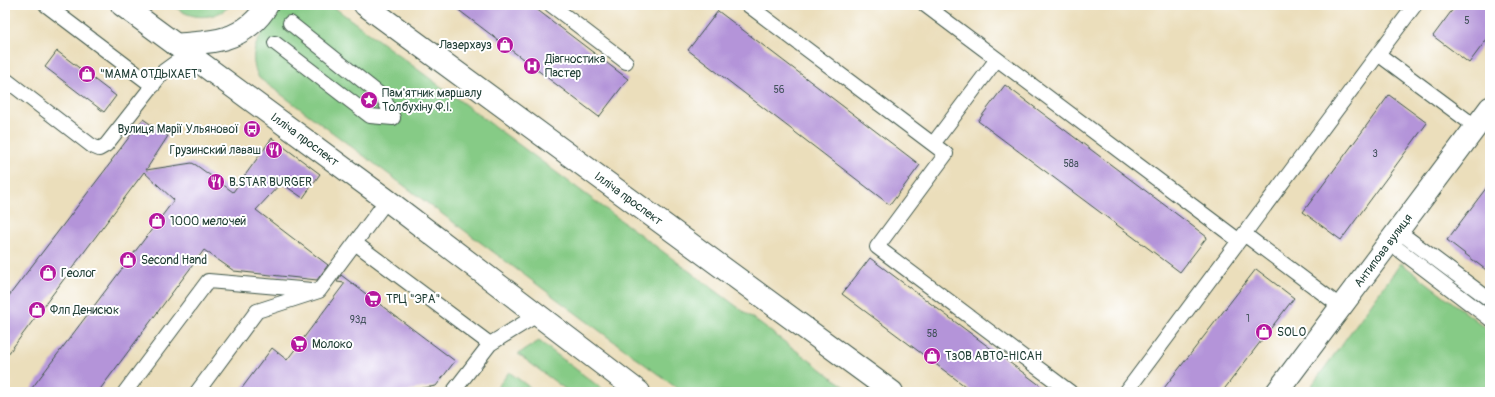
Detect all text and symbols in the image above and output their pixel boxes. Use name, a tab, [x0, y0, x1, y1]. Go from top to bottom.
house number: 5	[1464, 15, 1470, 27]
shop icon: Лазерхауз	[495, 35, 515, 55]
place label: Лазерхауз	[438, 38, 492, 53]
place label: Діагностика Пастер	[544, 52, 606, 81]
hospital icon: Діагностика Пастер	[522, 56, 542, 76]
shop icon: "МАМА ОТДЫХАЕТ"	[77, 64, 97, 84]
place label: "МАМА ОТДЫХАЕТ"	[100, 67, 202, 82]
house number: 56	[773, 84, 785, 96]
place label: Пам'ятник маршалу Толбухіну Ф.І.	[382, 86, 482, 115]
place icon: Пам'ятник маршалу Толбухіну Ф.І.	[359, 90, 379, 110]
street label: Ілліча проспект	[267, 110, 342, 170]
bus stop icon: Вулиця Марії Ульянової	[242, 119, 262, 139]
place label: Вулиця Марії Ульянової	[117, 122, 239, 137]
restaurant icon: Грузинский лаваш	[264, 140, 284, 160]
place label: Грузинский лаваш	[169, 143, 261, 158]
house number: 3	[1372, 148, 1378, 160]
house number: 58а	[1063, 158, 1079, 170]
street label: Ілліча проспект	[591, 169, 665, 229]
restaurant icon: B.STAR BURGER	[206, 172, 226, 192]
place label: B.STAR BURGER	[229, 175, 312, 190]
shop icon: 1000 мелочей	[147, 211, 167, 231]
street label: Антипова вулиця	[1351, 211, 1416, 290]
place label: 1000 мелочей	[170, 214, 246, 229]
shop icon: Second Hand	[118, 250, 138, 270]
place label: Second Hand	[141, 253, 207, 268]
shop icon: Геолог	[38, 263, 58, 283]
place label: Геолог	[61, 266, 96, 281]
supermarket icon: ТРЦ "ЭРА"	[363, 289, 383, 309]
place label: ТРЦ "ЭРА"	[386, 292, 440, 307]
shop icon: Флп Денисюк	[27, 300, 47, 320]
place label: Флп Денисюк	[50, 303, 119, 318]
house number: 1	[1246, 313, 1250, 325]
house number: 93д	[350, 314, 366, 326]
shop icon: SOLO	[1254, 322, 1274, 342]
place label: SOLO	[1277, 325, 1306, 340]
house number: 58	[927, 328, 937, 340]
supermarket icon: Молоко	[289, 334, 309, 354]
place label: Молоко	[312, 337, 353, 352]
shop icon: ТзОВ АВТО-НІСАН	[922, 346, 942, 366]
place label: ТзОВ АВТО-НІСАН	[945, 349, 1043, 364]

